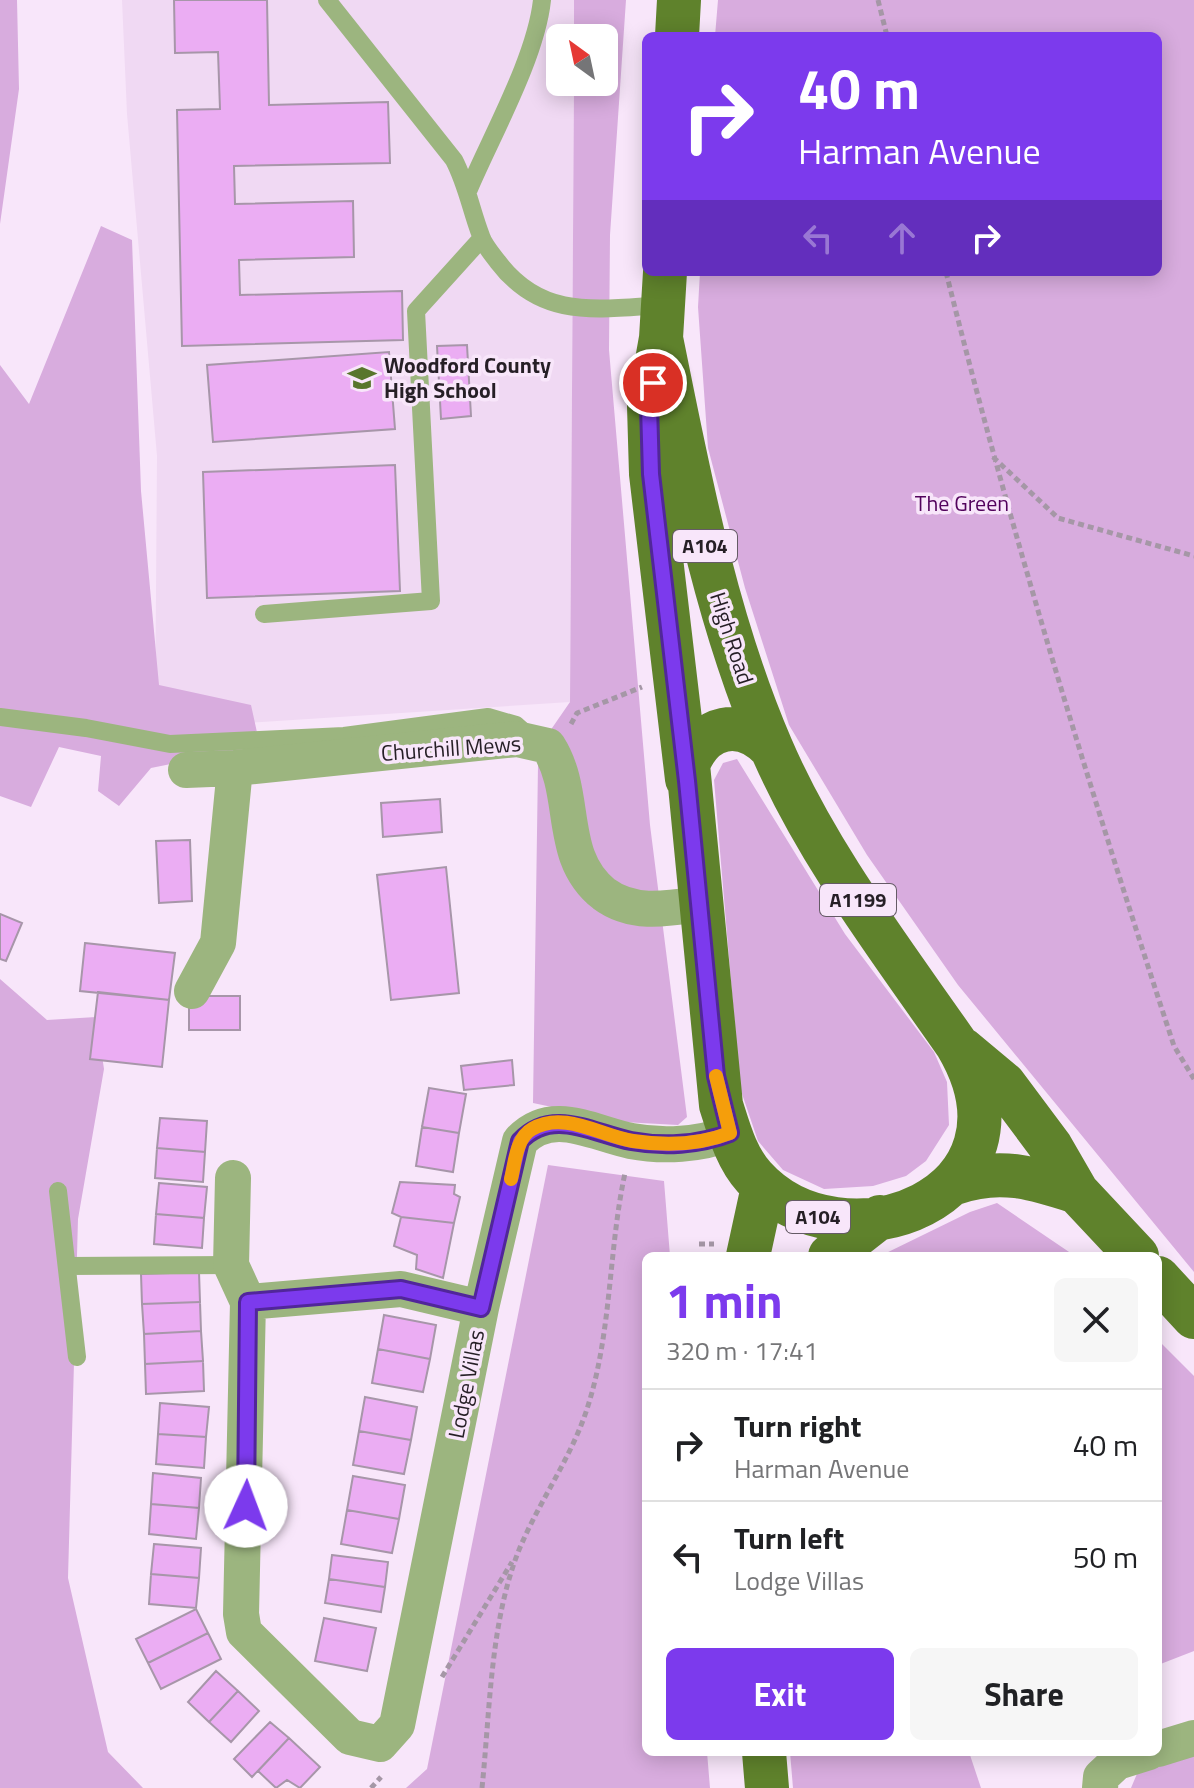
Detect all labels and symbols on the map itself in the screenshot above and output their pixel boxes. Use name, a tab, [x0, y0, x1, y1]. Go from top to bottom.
north arrow	[546, 24, 618, 96]
place label: Woodford County High School	[384, 348, 551, 407]
pin	[619, 349, 687, 417]
school or university icon: Woodford County High School	[347, 363, 377, 393]
park label: The Green	[915, 486, 1009, 520]
road number: A104	[673, 530, 737, 562]
street label: High Road	[701, 587, 763, 689]
street label: Churchill Mews	[380, 726, 522, 770]
road number: A1199	[820, 884, 896, 916]
road number: A104	[786, 1201, 850, 1233]
street label: Lodge Villas	[439, 1327, 493, 1441]
position arrow	[204, 1464, 288, 1548]

